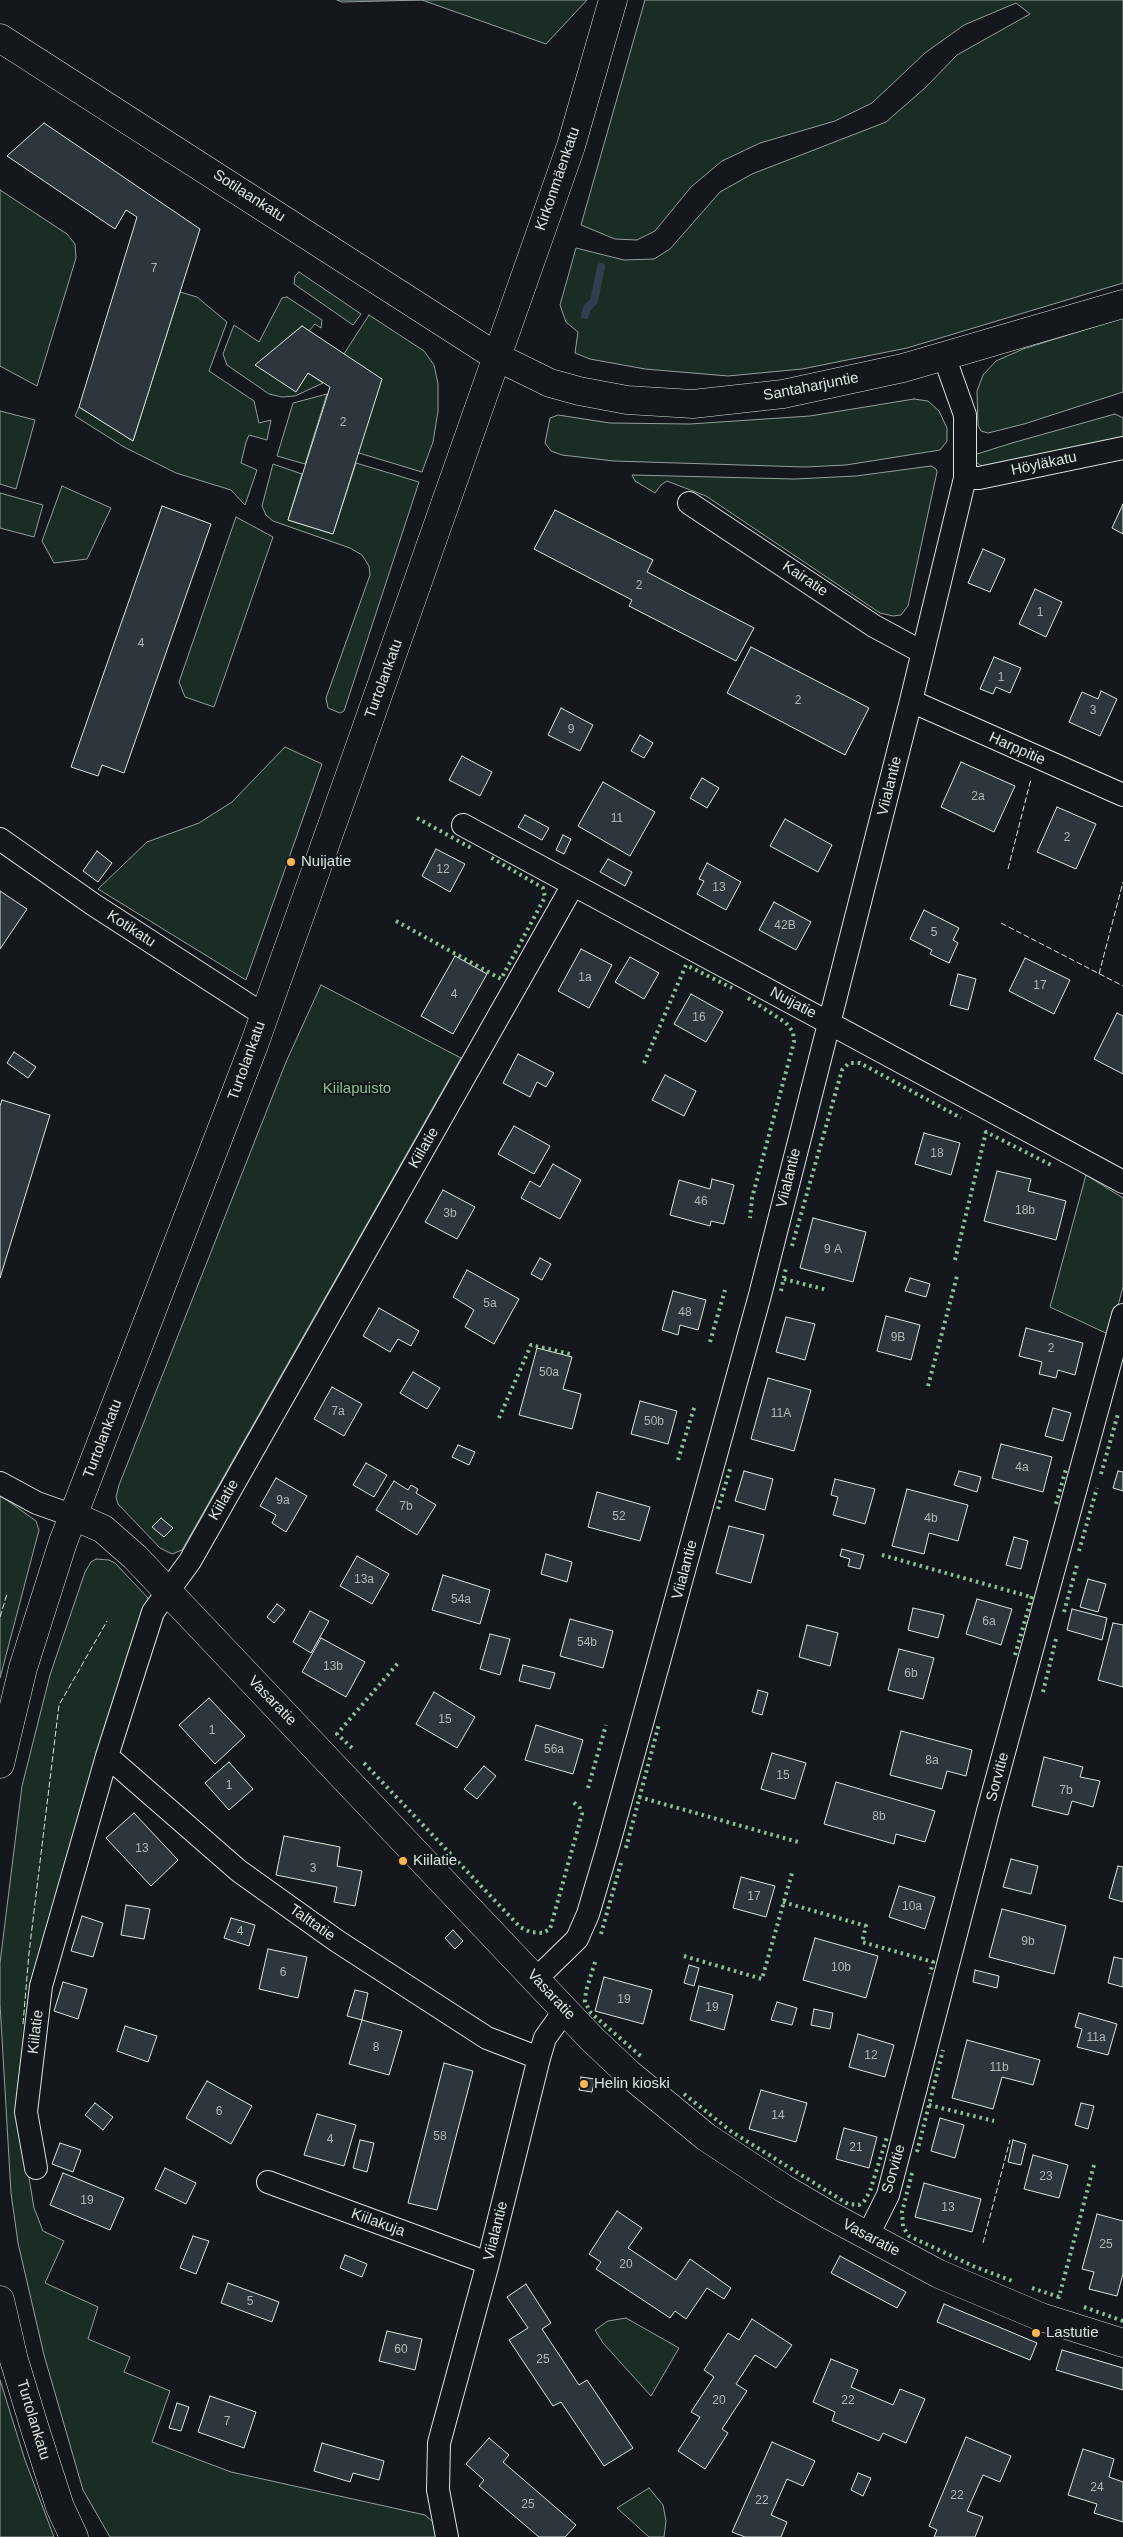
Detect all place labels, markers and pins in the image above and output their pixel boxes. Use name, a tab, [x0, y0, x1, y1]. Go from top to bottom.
place label: Nuijatie	[301, 853, 351, 871]
marker: Nuijatie	[285, 856, 297, 868]
place label: Kiilatie	[413, 1852, 457, 1870]
marker: Kiilatie	[397, 1855, 409, 1867]
place label: Helin kioski	[594, 2075, 670, 2093]
marker: Helin kioski	[578, 2078, 590, 2090]
place label: Lastutie	[1046, 2324, 1099, 2342]
marker: Lastutie	[1030, 2327, 1042, 2339]

